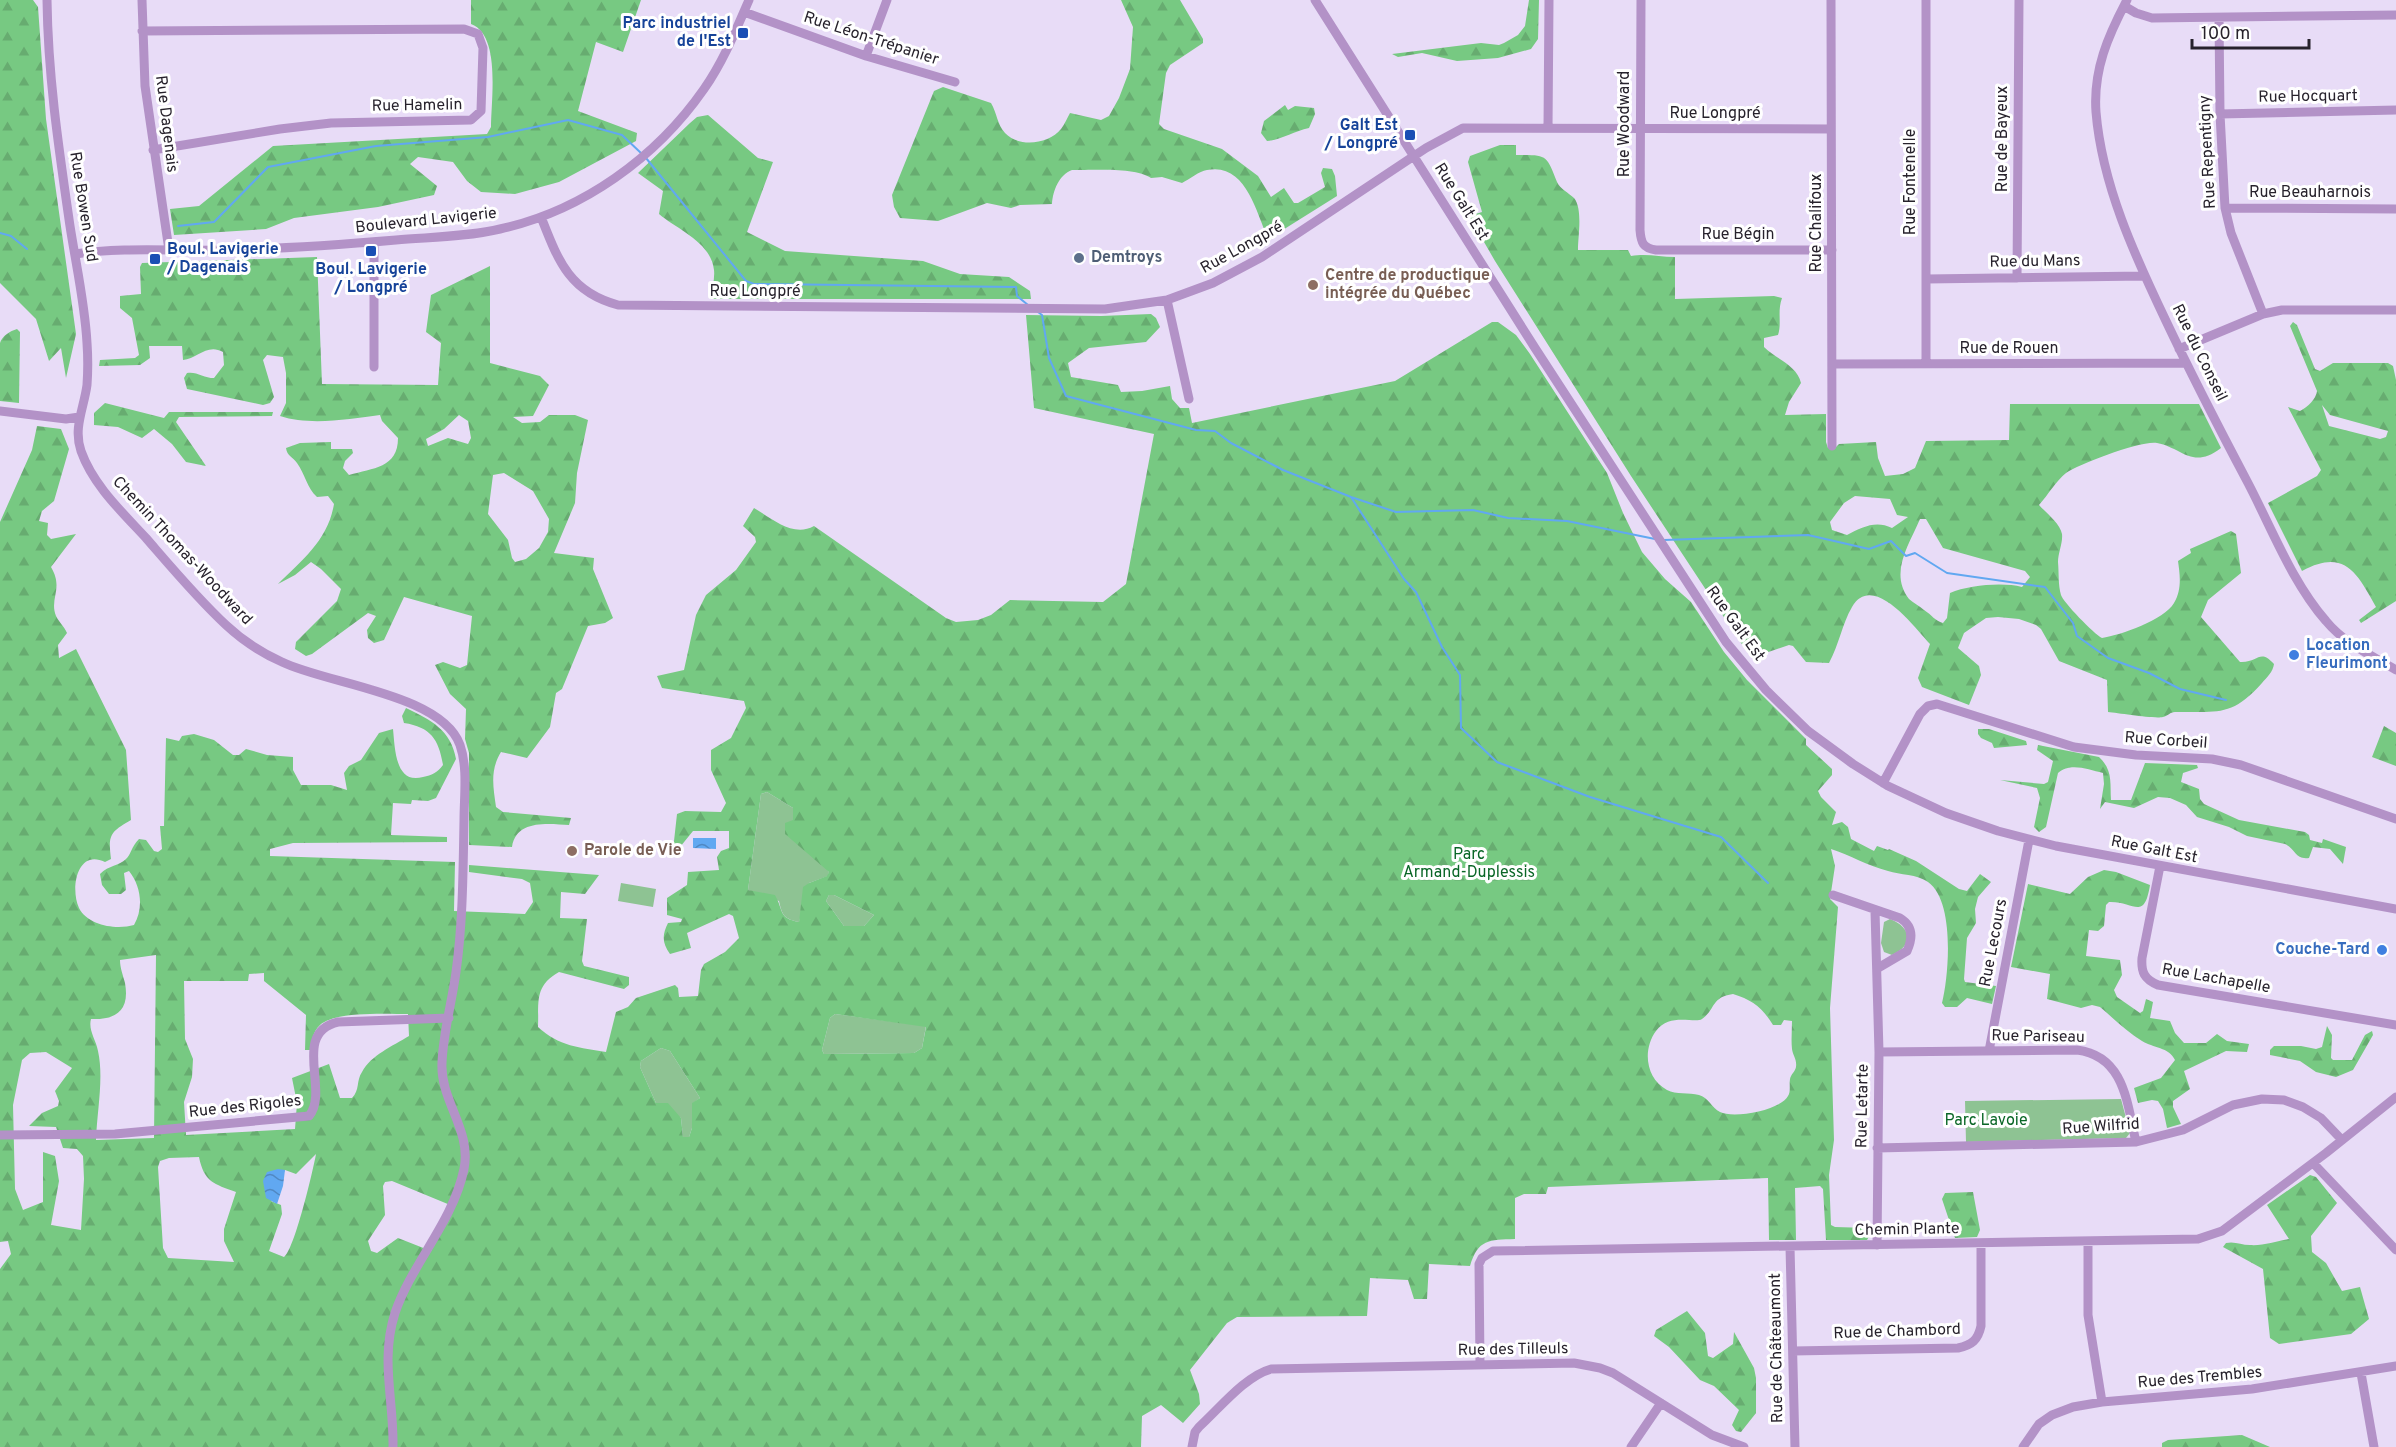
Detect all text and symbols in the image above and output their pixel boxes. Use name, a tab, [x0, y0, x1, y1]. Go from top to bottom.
street label: Rue Léon-Trépanier	[801, 8, 941, 70]
scale bar	[2192, 12, 2309, 50]
place label: Parc industriel de l'Est	[622, 14, 731, 52]
text: 100 m	[2201, 23, 2250, 46]
marker: Parc industriel de l'Est	[736, 26, 750, 40]
street label: Rue Woodward	[1615, 71, 1635, 177]
street label: Rue Dagenais	[150, 74, 182, 174]
street label: Rue de Bayeux	[1993, 86, 2013, 192]
street label: Rue Hocquart	[2258, 86, 2358, 108]
street label: Rue Hamelin	[371, 95, 463, 117]
street label: Rue Repentigny	[2195, 95, 2221, 209]
street label: Rue Longpré	[1669, 104, 1761, 124]
place label: Galt Est / Longpré	[1324, 116, 1398, 154]
marker: Galt Est / Longpré	[1403, 128, 1417, 142]
street label: Rue Fontenelle	[1901, 129, 1921, 235]
street label: Rue Bowen Sud	[64, 150, 102, 264]
street label: Rue Galt Est	[1429, 159, 1493, 245]
street label: Rue Chalifoux	[1807, 173, 1827, 273]
street label: Rue Beauharnois	[2249, 183, 2371, 203]
street label: Boulevard Lavigerie	[354, 204, 498, 238]
street label: Rue Longpré	[1197, 217, 1287, 279]
street label: Rue Bégin	[1701, 225, 1775, 245]
place label: Boul. Lavigerie / Dagenais	[166, 240, 279, 278]
marker: Boul. Lavigerie / Longpré	[364, 244, 378, 258]
place label: Demtroys	[1091, 248, 1162, 268]
marker: Demtroys	[1072, 251, 1086, 265]
street label: Rue du Mans	[1989, 251, 2081, 273]
marker: Boul. Lavigerie / Dagenais	[148, 252, 162, 266]
place label: Boul. Lavigerie / Longpré	[315, 260, 427, 298]
place label: Centre de productique intégrée du Québec	[1325, 266, 1490, 304]
marker: Centre de productique intégrée du Québec	[1306, 278, 1320, 292]
street label: Rue Longpré	[709, 282, 801, 302]
street label: Rue du Conseil	[2167, 301, 2231, 405]
street label: Rue de Rouen	[1960, 339, 2058, 359]
street label: Chemin Thomas-Woodward	[108, 472, 256, 630]
street label: Rue Galt Est	[1701, 583, 1769, 665]
place label: Location Fleurimont	[2306, 636, 2388, 674]
marker: Location Fleurimont	[2287, 648, 2301, 662]
street label: Rue Corbeil	[2124, 728, 2208, 754]
street label: Rue Galt Est	[2109, 832, 2199, 868]
place label: Parole de Vie	[584, 841, 682, 861]
marker: Parole de Vie	[565, 844, 579, 858]
park label: Parc Armand-Duplessis	[1403, 845, 1535, 883]
street label: Rue Lecours	[1976, 897, 2012, 989]
place label: Couche-Tard	[2275, 940, 2370, 960]
marker: Couche-Tard	[2375, 943, 2389, 957]
street label: Rue Lachapelle	[2160, 960, 2272, 998]
street label: Rue Pariseau	[1991, 1026, 2085, 1048]
street label: Rue Letarte	[1852, 1064, 1874, 1148]
street label: Rue des Rigoles	[188, 1091, 302, 1123]
park label: Parc Lavoie	[1944, 1111, 2028, 1131]
street label: Rue Wilfrid	[2062, 1114, 2140, 1140]
street label: Chemin Plante	[1854, 1219, 1960, 1241]
street label: Rue de Châteaumont	[1766, 1273, 1788, 1423]
street label: Rue de Chambord	[1833, 1320, 1961, 1344]
street label: Rue des Tilleuls	[1457, 1339, 1569, 1361]
street label: Rue des Trembles	[2137, 1363, 2263, 1393]

